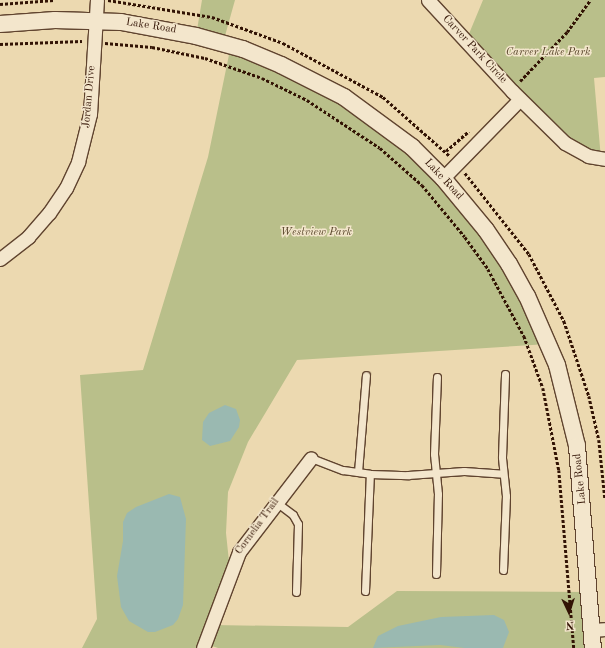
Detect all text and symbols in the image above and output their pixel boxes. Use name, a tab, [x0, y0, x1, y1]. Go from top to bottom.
street label: Carver Park Circle	[439, 13, 509, 87]
street label: Lake Road	[125, 16, 177, 38]
park label: Carver Lake Park	[506, 46, 590, 60]
street label: Jordan Drive	[81, 65, 99, 129]
street label: Lake Road	[421, 157, 465, 203]
park label: Westview Park	[280, 226, 352, 240]
street label: Lake Road	[572, 453, 590, 505]
street label: Cornelia Trail	[233, 496, 283, 558]
north arrow	[549, 592, 589, 632]
text: N	[565, 619, 574, 630]

